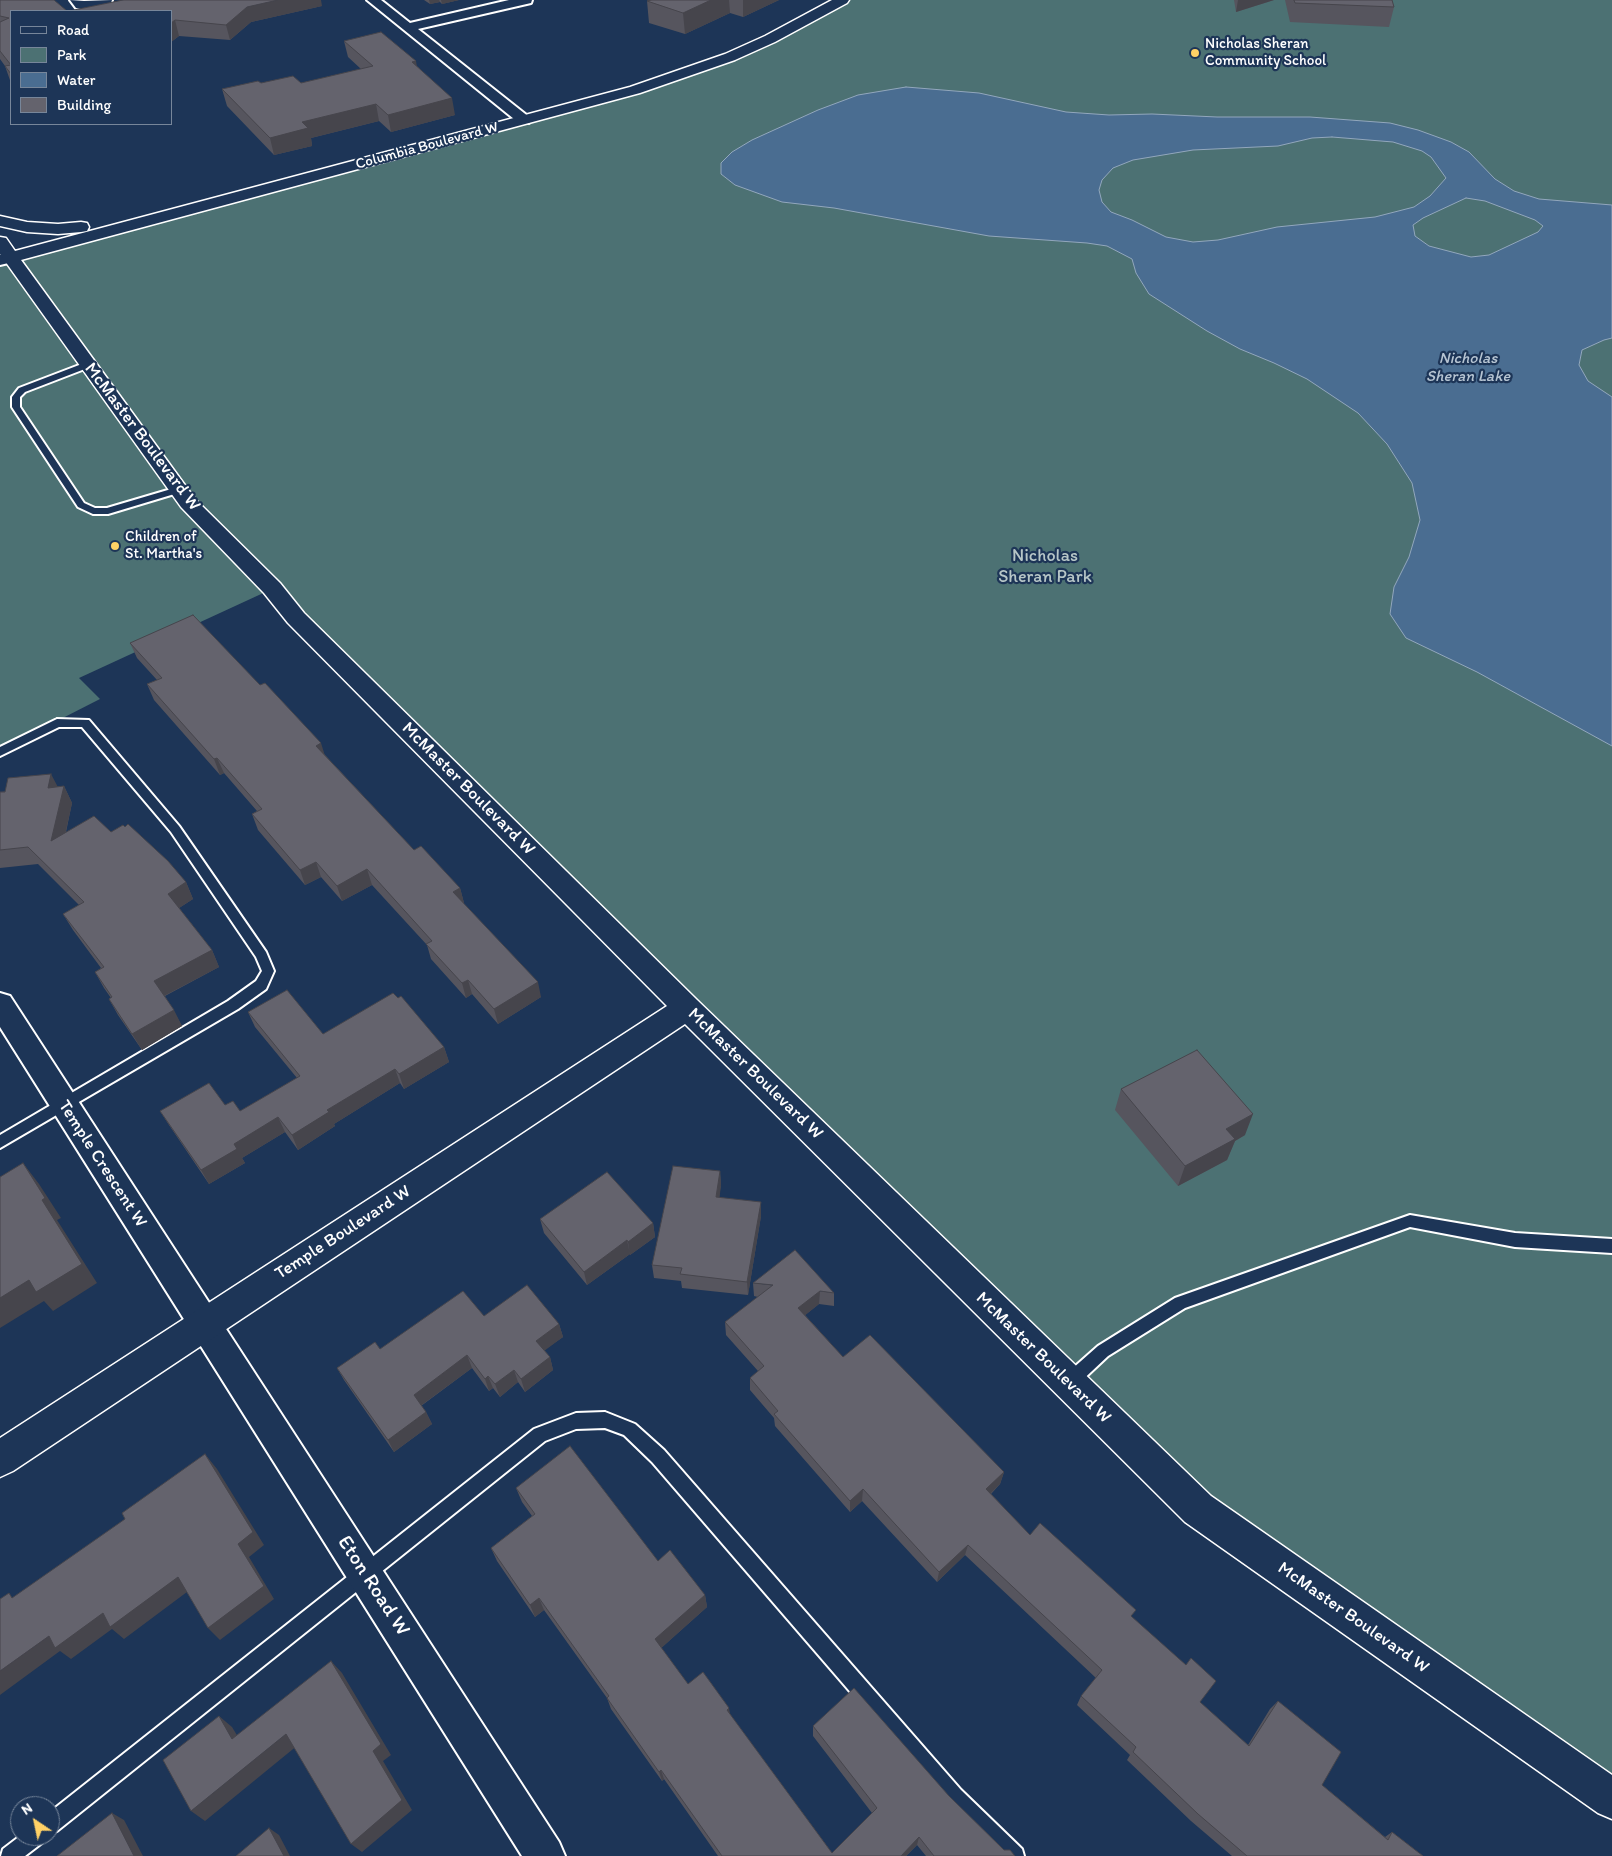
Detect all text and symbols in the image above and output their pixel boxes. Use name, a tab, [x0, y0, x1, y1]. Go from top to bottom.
legend	[10, 10, 172, 125]
text: Road	[57, 21, 89, 39]
place label: Nicholas Sheran Community School	[1205, 35, 1326, 70]
text: Park	[57, 46, 87, 64]
marker: Nicholas Sheran Community School	[1189, 47, 1201, 59]
text: Water	[57, 71, 95, 89]
text: Building	[57, 96, 111, 114]
street label: Columbia Boulevard W	[354, 118, 500, 174]
water label: Nicholas Sheran Lake	[1426, 349, 1510, 387]
street label: McMaster Boulevard W	[79, 359, 205, 515]
place label: Children of St. Martha's	[125, 528, 202, 563]
marker: Children of St. Martha's	[109, 540, 121, 552]
park label: Nicholas Sheran Park	[998, 545, 1092, 588]
street label: McMaster Boulevard W	[397, 718, 539, 860]
street label: McMaster Boulevard W	[683, 1004, 827, 1144]
street label: Temple Crescent W	[53, 1096, 151, 1232]
street label: Temple Boulevard W	[271, 1181, 415, 1285]
street label: McMaster Boulevard W	[971, 1288, 1115, 1428]
street label: Eton Road W	[331, 1531, 415, 1641]
street label: McMaster Boulevard W	[1273, 1558, 1433, 1678]
north arrow	[10, 1796, 60, 1846]
text: N	[18, 1799, 36, 1819]

